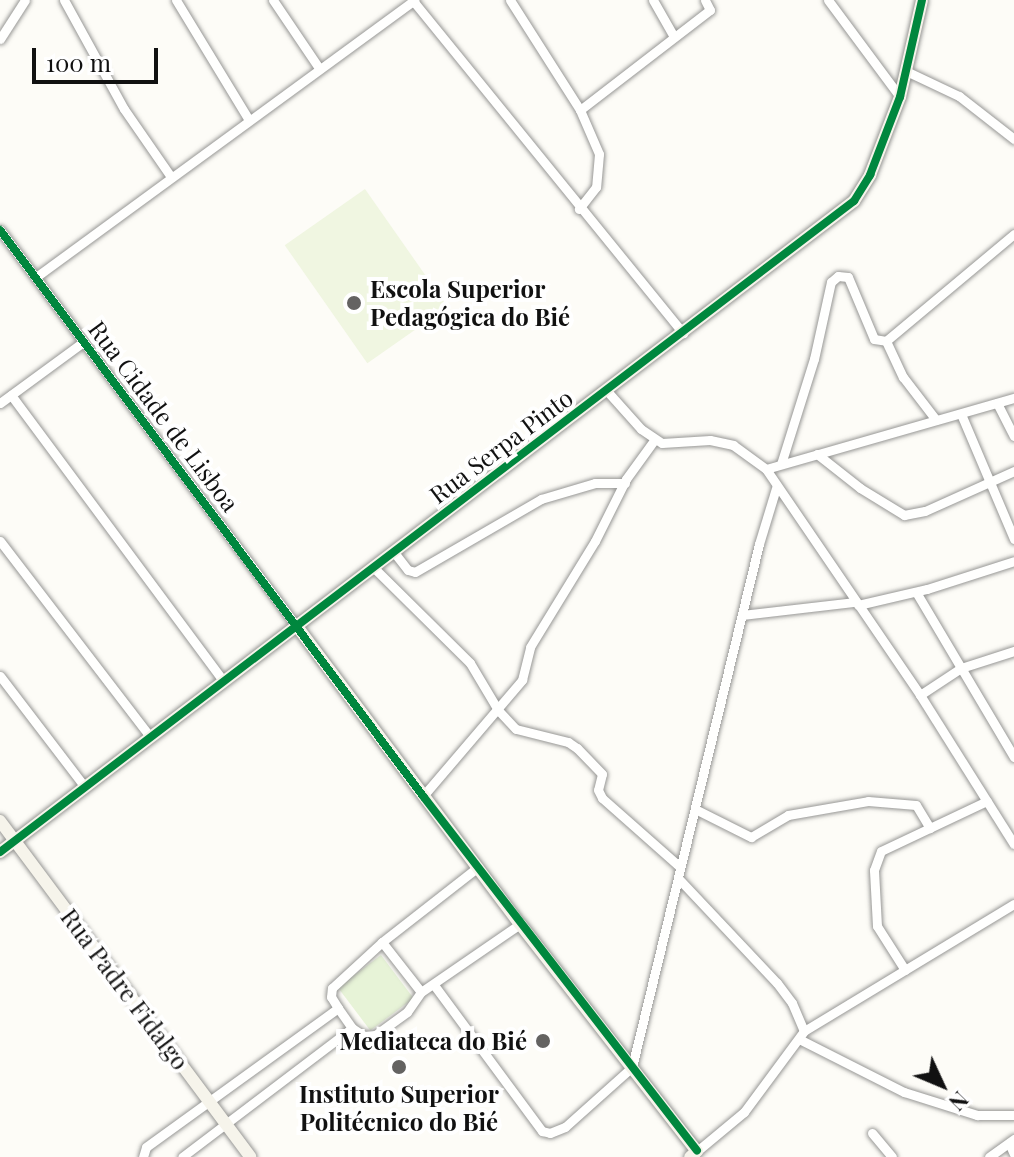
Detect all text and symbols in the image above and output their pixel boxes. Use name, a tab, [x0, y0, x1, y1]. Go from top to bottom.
scale bar	[36, 32, 162, 82]
text: 100 m	[46, 46, 111, 78]
place label: Escola Superior Pedagógica do Bié	[370, 275, 570, 331]
marker: Escola Superior Pedagógica do Bié	[345, 294, 363, 312]
street label: Rua Cidade de Lisboa	[83, 315, 245, 517]
street label: Rua Serpa Pinto	[424, 383, 578, 509]
street label: Rua Padre Fidalgo	[55, 903, 195, 1075]
place label: Mediateca do Bié	[339, 1027, 527, 1055]
marker: Mediateca do Bié	[534, 1032, 552, 1050]
north arrow	[902, 1045, 982, 1125]
marker: Instituto Superior Politécnico do Bié	[390, 1058, 408, 1076]
place label: Instituto Superior Politécnico do Bié	[299, 1080, 499, 1136]
text: N	[943, 1086, 976, 1118]

